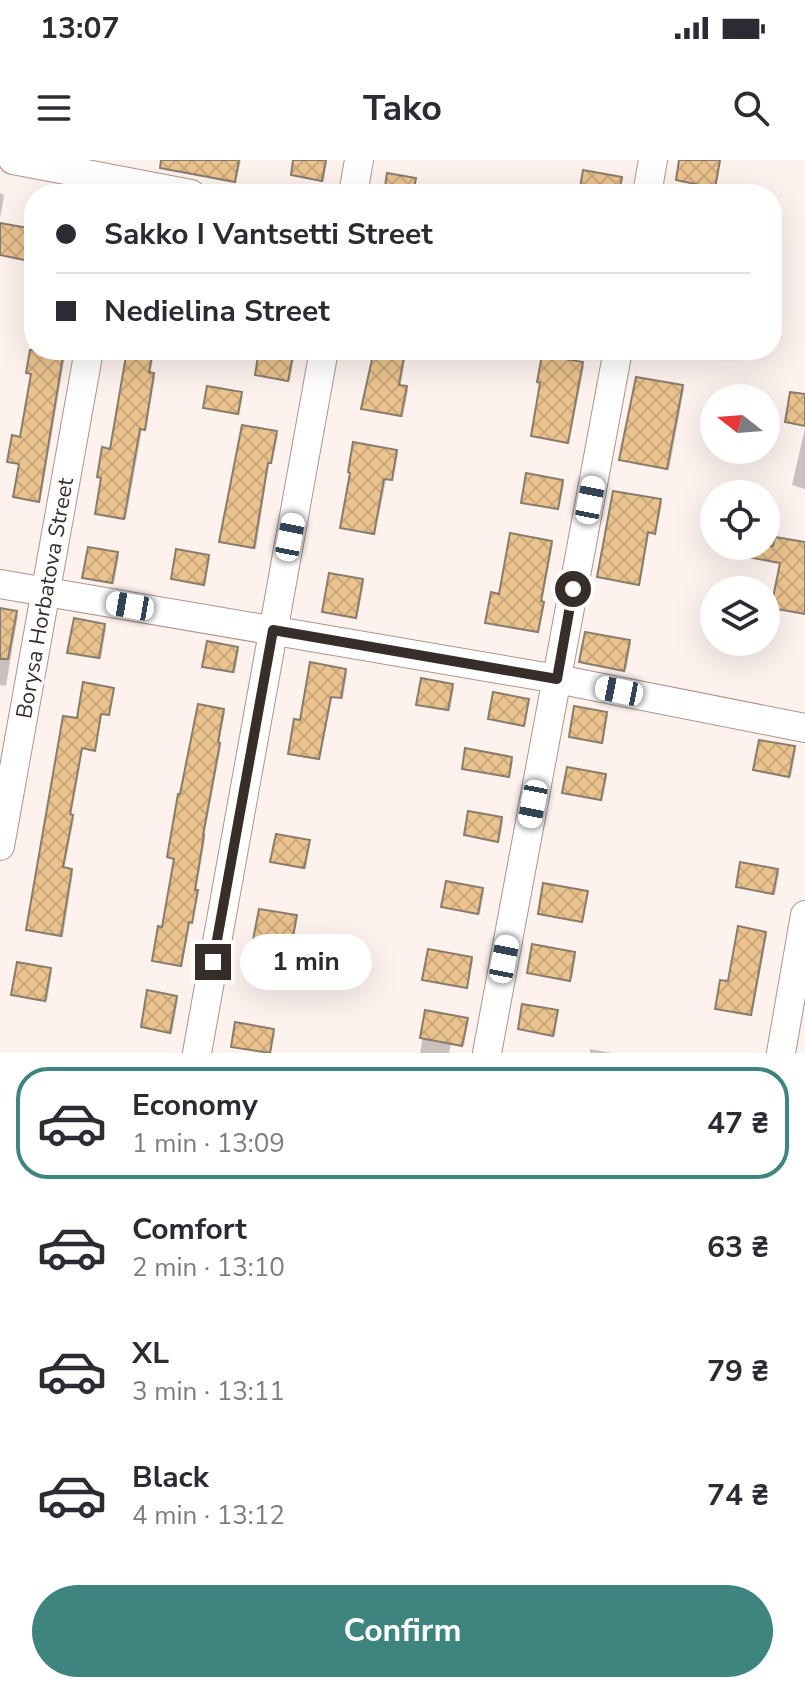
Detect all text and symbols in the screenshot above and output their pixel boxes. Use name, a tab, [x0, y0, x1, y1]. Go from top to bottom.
text: 13:07	[40, 8, 119, 49]
text: Tako	[363, 84, 442, 133]
icon: menu	[32, 86, 76, 130]
icon: search	[729, 86, 773, 130]
text: Sakko I Vantsetti Street	[104, 214, 433, 255]
text: Nedielina Street	[104, 291, 330, 332]
north arrow	[700, 384, 780, 464]
map controls	[700, 384, 780, 656]
car	[574, 474, 606, 526]
street label: Borysa Horbatova Street	[9, 475, 81, 721]
button: locate	[700, 480, 780, 560]
car	[274, 511, 306, 563]
route start	[555, 571, 591, 607]
button: layers	[700, 576, 780, 656]
car	[104, 590, 156, 622]
car	[593, 675, 645, 707]
car	[517, 778, 549, 830]
car	[488, 933, 520, 985]
callout: 1 min	[241, 934, 373, 990]
route end	[195, 944, 231, 980]
text: 1 min	[272, 944, 340, 979]
text: Economy	[132, 1085, 258, 1126]
icon: car	[36, 1087, 108, 1159]
text: 47 ₴	[707, 1103, 769, 1144]
text: 1 min · 13:09	[132, 1126, 285, 1161]
text: Comfort	[132, 1209, 247, 1250]
icon: car	[36, 1211, 108, 1283]
text: 63 ₴	[707, 1227, 769, 1268]
text: 2 min · 13:10	[132, 1250, 285, 1285]
text: XL	[132, 1333, 169, 1374]
icon: car	[36, 1335, 108, 1407]
text: 79 ₴	[707, 1351, 769, 1392]
text: 3 min · 13:11	[132, 1374, 285, 1409]
text: Black	[132, 1457, 209, 1498]
icon: car	[36, 1459, 108, 1531]
text: 74 ₴	[707, 1475, 769, 1516]
text: 4 min · 13:12	[132, 1498, 285, 1533]
button: Confirm	[32, 1585, 773, 1677]

